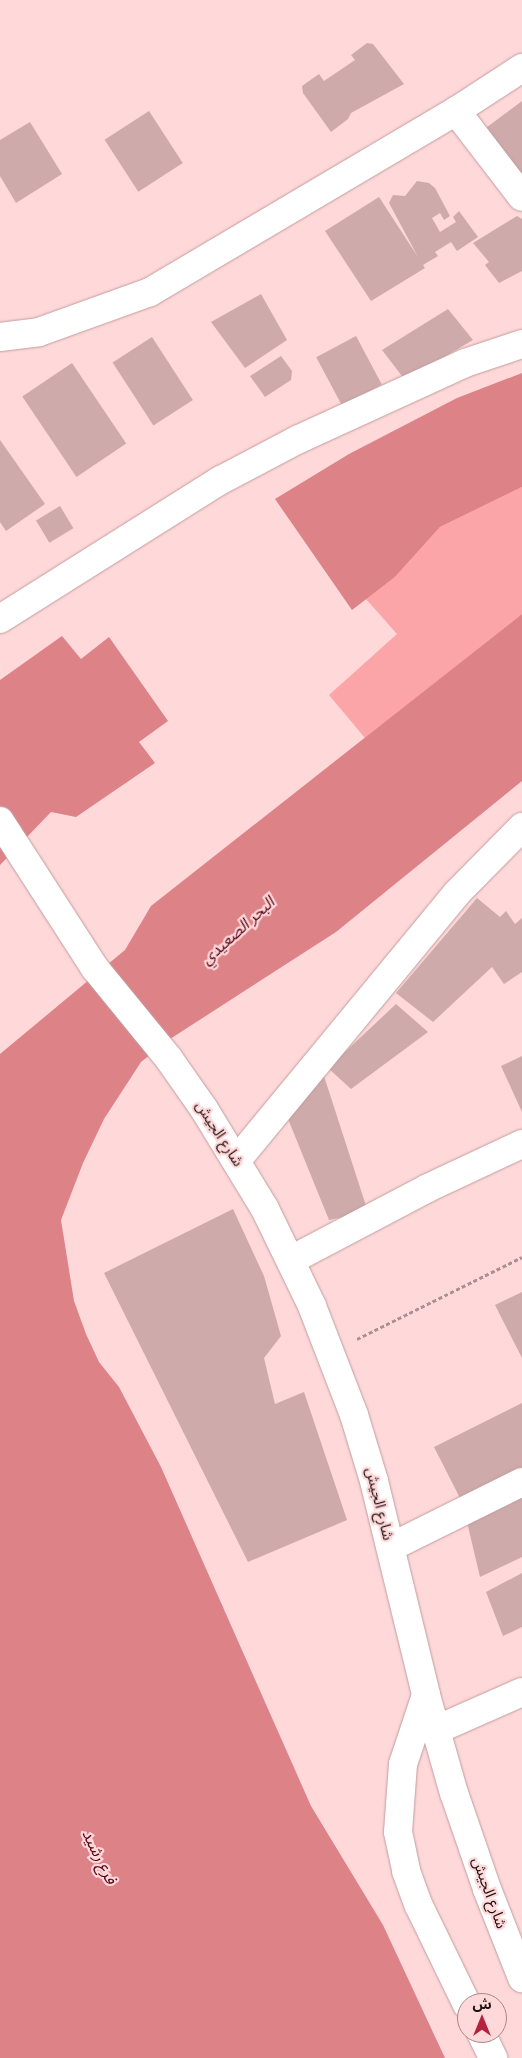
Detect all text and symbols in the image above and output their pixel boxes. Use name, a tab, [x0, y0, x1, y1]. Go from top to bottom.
water label: البحر الصعيدي	[197, 893, 279, 969]
street label: شارع الجيش	[191, 1098, 247, 1170]
street label: شارع الجيش	[361, 1466, 397, 1542]
water label: فرع رشيد	[78, 1827, 120, 1887]
street label: شارع الجيش	[468, 1855, 510, 1931]
north arrow	[457, 1993, 507, 2043]
text: ش	[472, 1996, 492, 2012]

